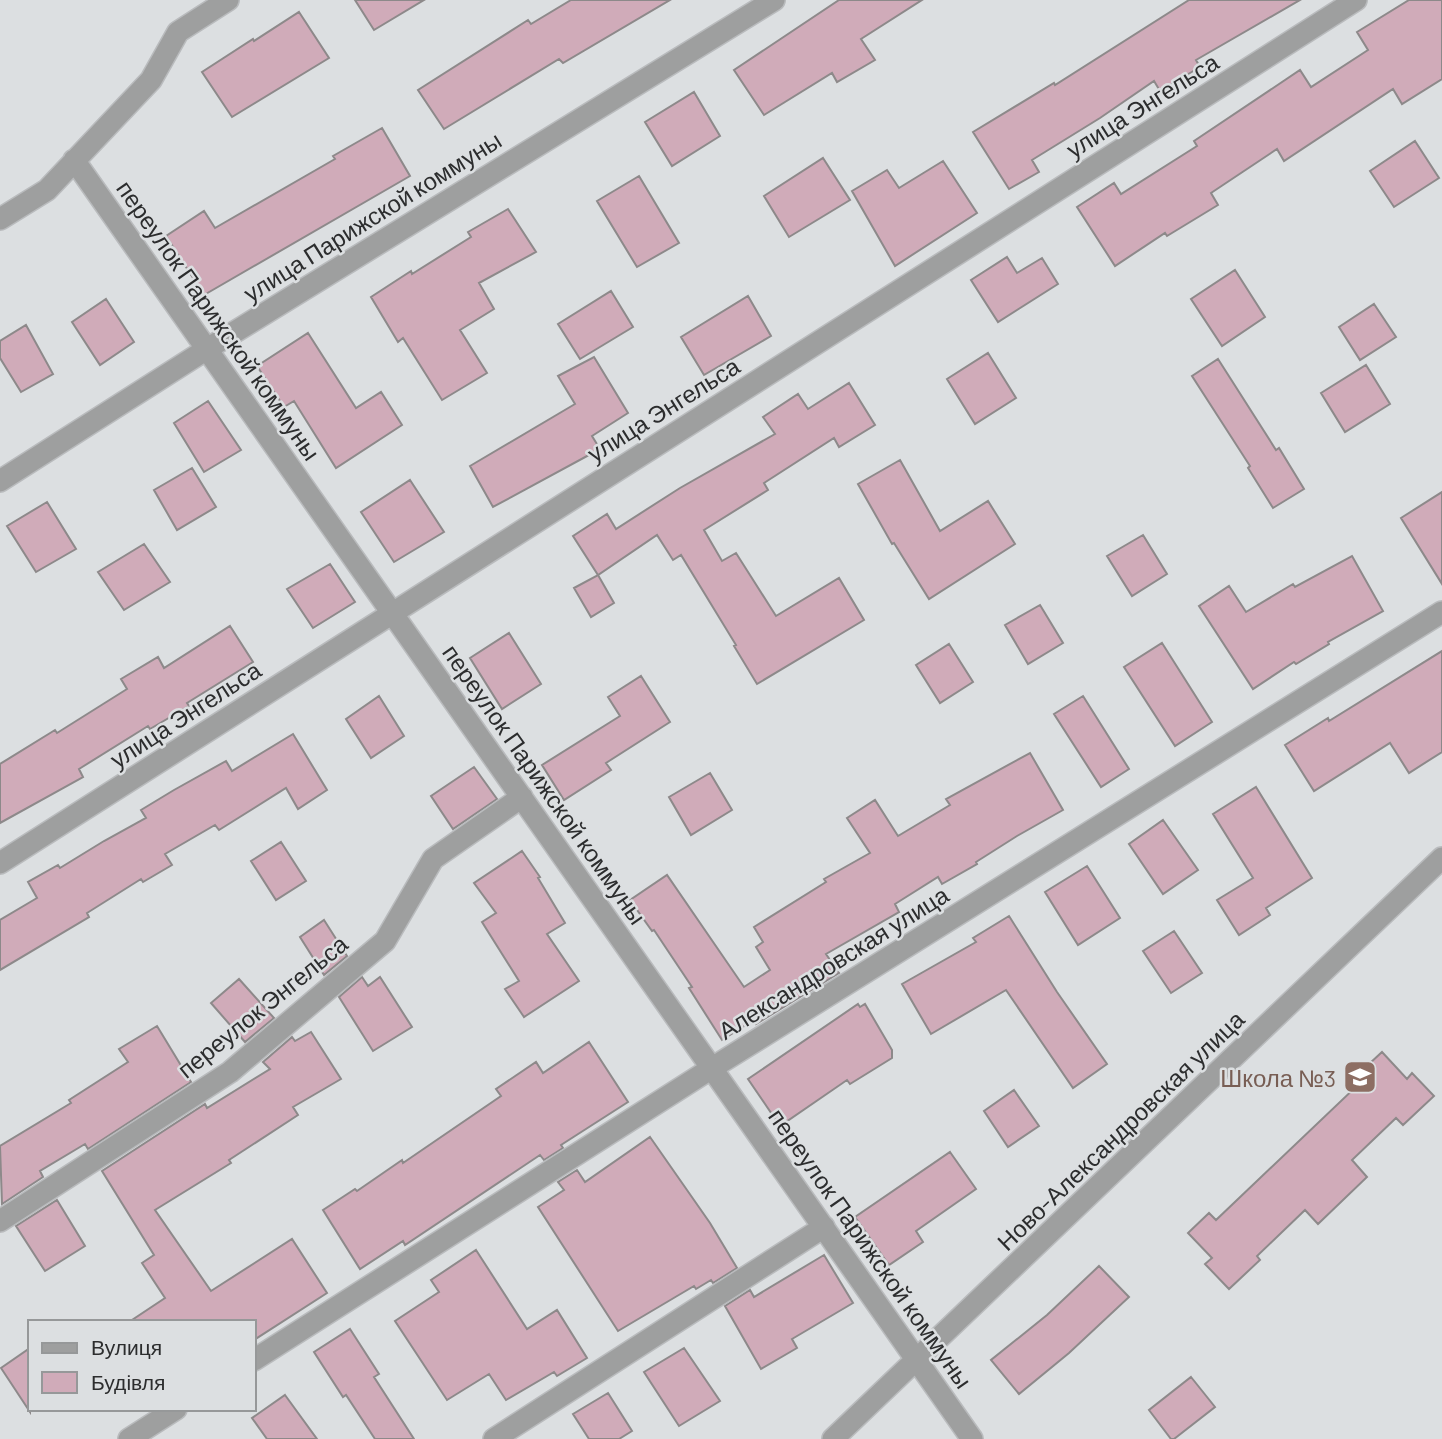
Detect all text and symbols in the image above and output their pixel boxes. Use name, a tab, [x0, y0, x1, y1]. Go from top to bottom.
street label: улица Энгельса	[1061, 46, 1224, 163]
street label: улица Парижской коммуны	[238, 125, 506, 307]
street label: переулок Парижской коммуны	[111, 175, 327, 465]
street label: улица Энгельса	[582, 350, 745, 467]
street label: переулок Парижской коммуны	[437, 639, 653, 929]
street label: улица Энгельса	[104, 654, 266, 774]
street label: Александровская улица	[712, 879, 954, 1045]
street label: переулок Энгельса	[171, 928, 353, 1083]
street label: Ново-Александровская улица	[991, 1004, 1250, 1256]
school or university icon: Школа №3	[1341, 1058, 1379, 1096]
place label: Школа №3	[1220, 1063, 1336, 1092]
street label: переулок Парижской коммуны	[763, 1103, 979, 1393]
legend	[28, 1320, 256, 1411]
text: Вулиця	[91, 1334, 162, 1359]
text: Будівля	[91, 1369, 165, 1394]

